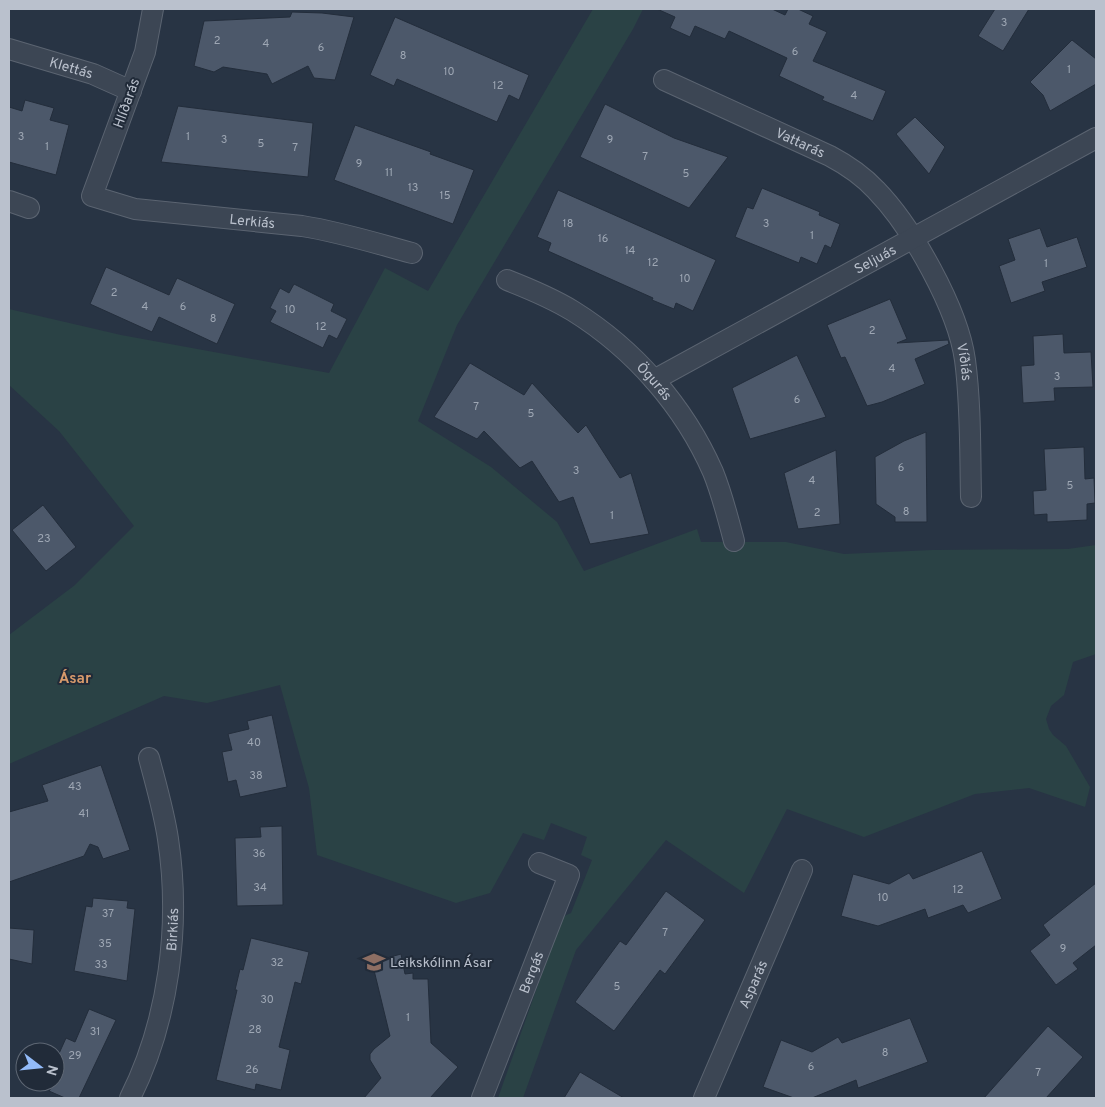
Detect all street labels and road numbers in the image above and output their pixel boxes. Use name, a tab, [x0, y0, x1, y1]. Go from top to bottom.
street label: Klettás	[47, 54, 95, 83]
street label: Hlíðarás	[111, 76, 144, 131]
street label: Vattarás	[772, 125, 827, 162]
street label: Lerkiás	[228, 212, 276, 233]
street label: Seljuás	[852, 242, 900, 279]
street label: Víðiás	[952, 342, 974, 382]
street label: Ögurás	[632, 359, 675, 405]
street label: Birkiás	[164, 908, 183, 952]
street label: Bergás	[517, 949, 548, 996]
street label: Asparás	[736, 958, 772, 1011]

